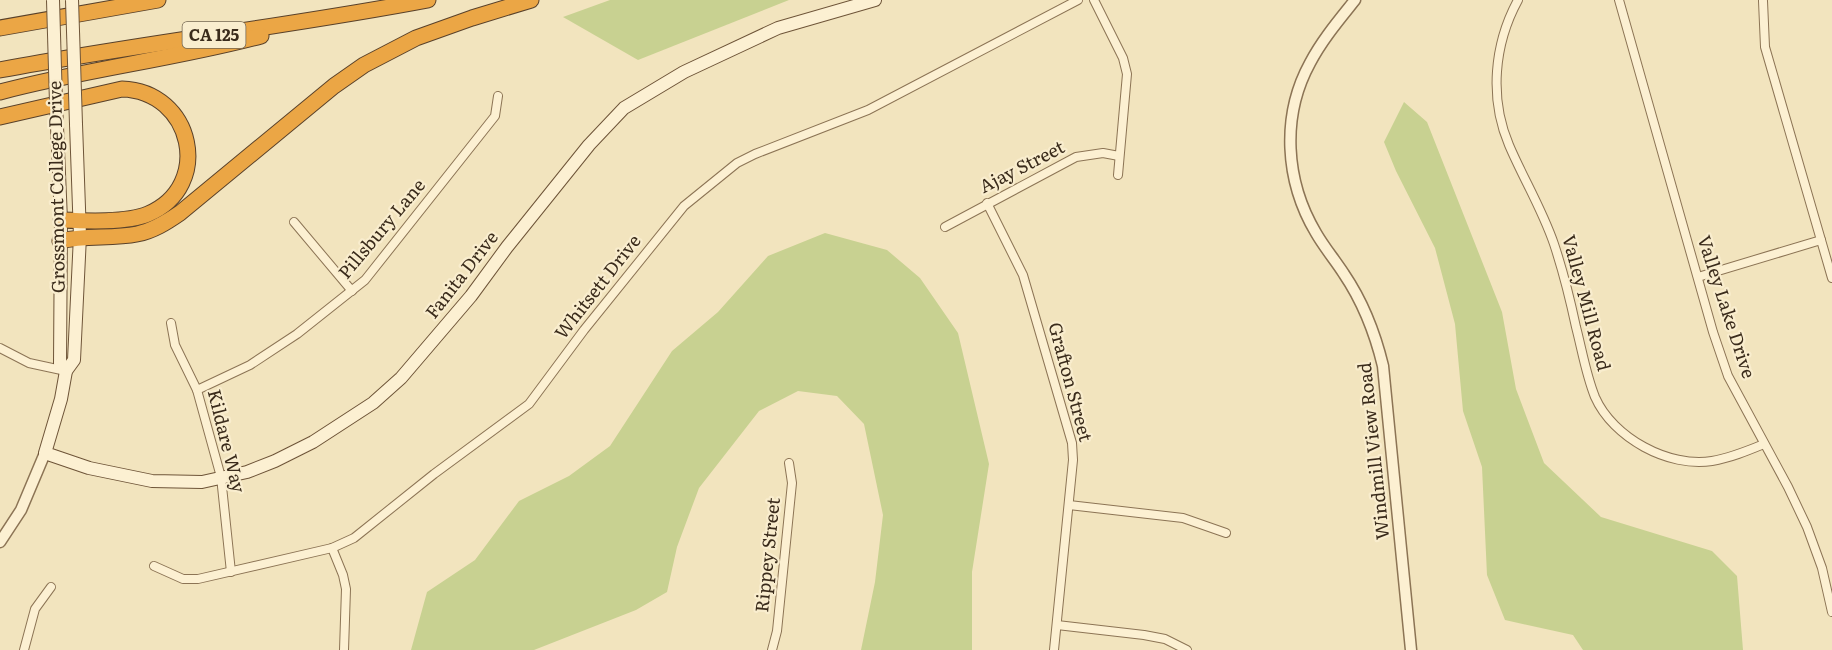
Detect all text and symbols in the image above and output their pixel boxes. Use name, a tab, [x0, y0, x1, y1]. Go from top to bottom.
road number: CA 125	[182, 22, 246, 48]
street label: Grossmont College Drive	[40, 81, 71, 293]
street label: Ajay Street	[974, 132, 1069, 199]
street label: Pillsbury Lane	[331, 172, 431, 284]
street label: Fanita Drive	[418, 224, 504, 324]
street label: Whitsett Drive	[547, 228, 646, 344]
street label: Valley Mill Road	[1556, 232, 1619, 374]
street label: Valley Lake Drive	[1692, 232, 1763, 381]
street label: Grafton Street	[1043, 319, 1101, 445]
street label: Windmill View Road	[1350, 361, 1395, 541]
street label: Kildare Way	[202, 386, 253, 496]
street label: Rippey Street	[747, 495, 786, 614]

